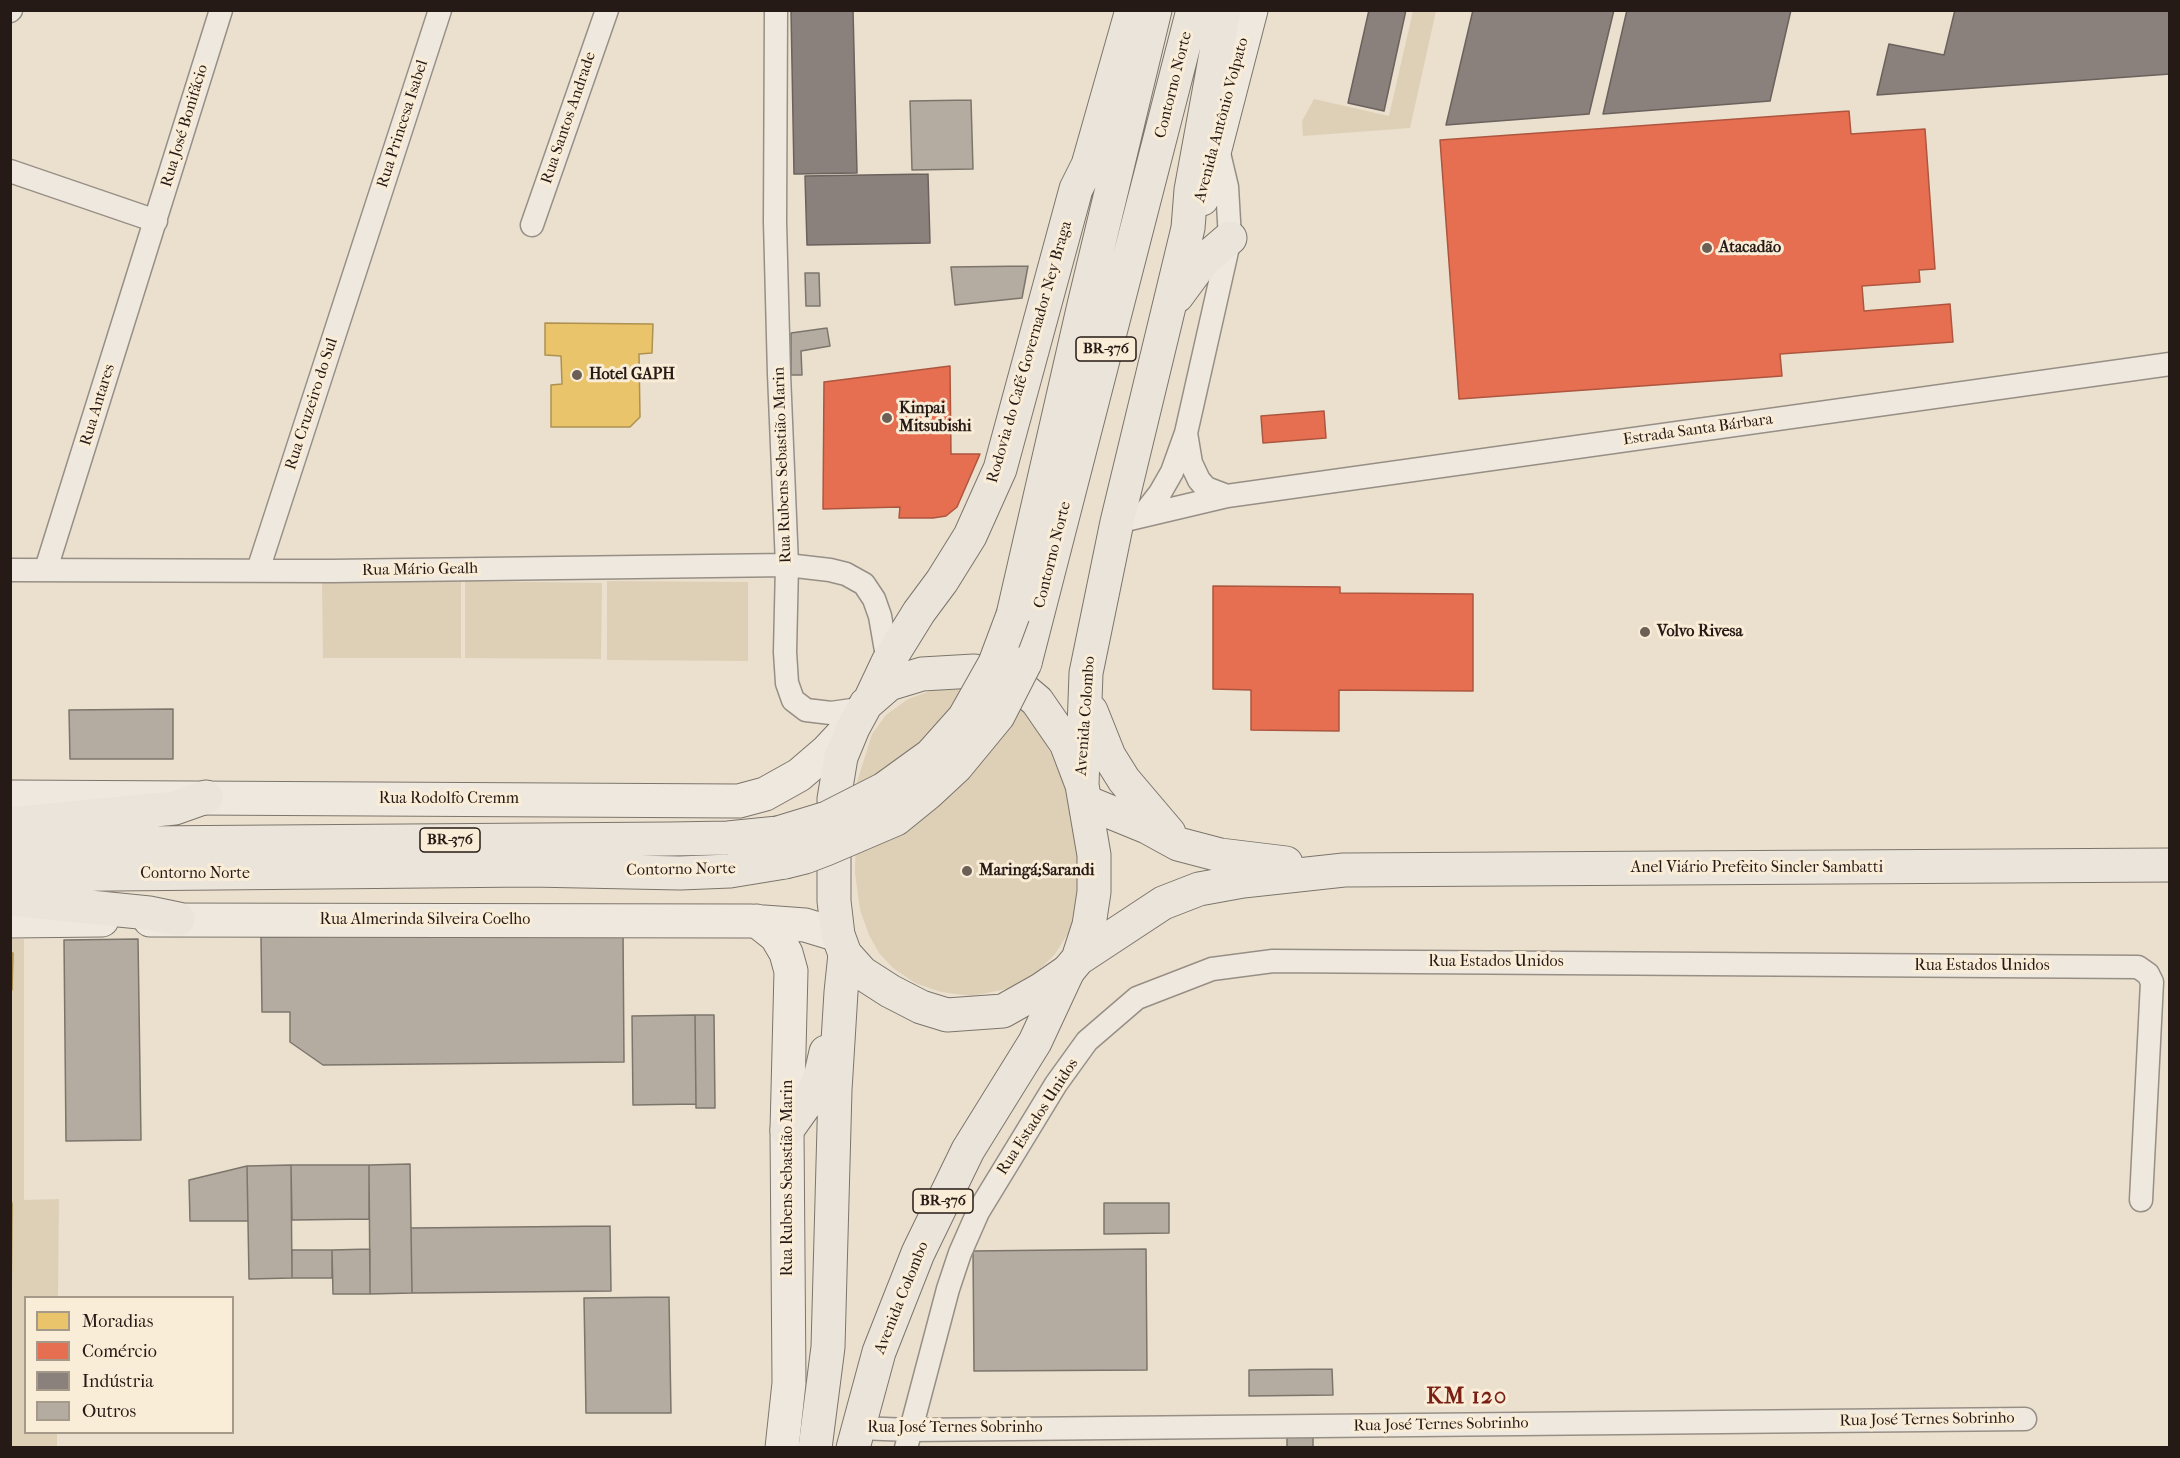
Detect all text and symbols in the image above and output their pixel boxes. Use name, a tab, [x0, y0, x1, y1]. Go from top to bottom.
street label: Contorno Norte	[1151, 30, 1197, 140]
street label: Avenida Antônio Volpato	[1191, 36, 1253, 204]
street label: Rua Santos Andrade	[537, 49, 601, 187]
street label: Rua Princesa Isabel	[373, 58, 433, 190]
street label: Rua José Bonifácio	[157, 62, 213, 190]
street label: Rodovia do Café Governador Ney Braga	[983, 219, 1077, 485]
place label: Atacadão	[1719, 238, 1781, 258]
marker: Atacadão	[1700, 241, 1714, 255]
street label: Rua Cruzeiro do Sul	[282, 336, 342, 472]
road number: BR-376	[1076, 337, 1136, 361]
street label: Rua Antares	[76, 362, 120, 448]
place label: Hotel GAPH	[589, 365, 675, 385]
street label: Rua Rubens Sebastião Marin	[770, 366, 796, 564]
marker: Hotel GAPH	[570, 368, 584, 382]
place label: Kinpai Mitsubishi	[899, 399, 971, 437]
street label: Estrada Santa Bárbara	[1622, 410, 1774, 450]
marker: Kinpai Mitsubishi	[880, 411, 894, 425]
street label: Contorno Norte	[1030, 500, 1076, 610]
street label: Rua Mário Gealh	[362, 559, 478, 581]
place label: Volvo Rivesa	[1657, 622, 1743, 642]
marker: Volvo Rivesa	[1638, 625, 1652, 639]
street label: Avenida Colombo	[1072, 656, 1100, 776]
street label: Rua Rodolfo Cremm	[379, 789, 519, 809]
road number: BR-376	[420, 828, 480, 852]
street label: Anel Viário Prefeito Sincler Sambatti	[1631, 858, 1883, 878]
street label: Contorno Norte	[626, 859, 736, 881]
place label: Maringá;Sarandi	[979, 861, 1094, 881]
street label: Contorno Norte	[140, 864, 250, 884]
marker: Maringá;Sarandi	[960, 864, 974, 878]
street label: Rua Almerinda Silveira Coelho	[320, 910, 530, 930]
street label: Rua Estados Unidos	[1428, 952, 1564, 972]
street label: Rua Estados Unidos	[1914, 956, 2050, 976]
street label: Rua Estados Unidos	[993, 1055, 1083, 1179]
street label: Rua Rubens Sebastião Marin	[778, 1080, 798, 1276]
road number: BR-376	[913, 1189, 973, 1213]
street label: Avenida Colombo	[871, 1239, 933, 1357]
legend	[24, 1296, 234, 1434]
text: Moradias	[82, 1311, 153, 1332]
text: Comércio	[82, 1341, 157, 1362]
text: Indústria	[82, 1371, 154, 1392]
district label: KM 120	[1426, 1385, 1508, 1411]
text: Outros	[82, 1401, 136, 1422]
street label: Rua José Ternes Sobrinho	[1839, 1409, 2015, 1431]
street label: Rua José Ternes Sobrinho	[1353, 1414, 1529, 1436]
street label: Rua José Ternes Sobrinho	[867, 1418, 1043, 1438]

